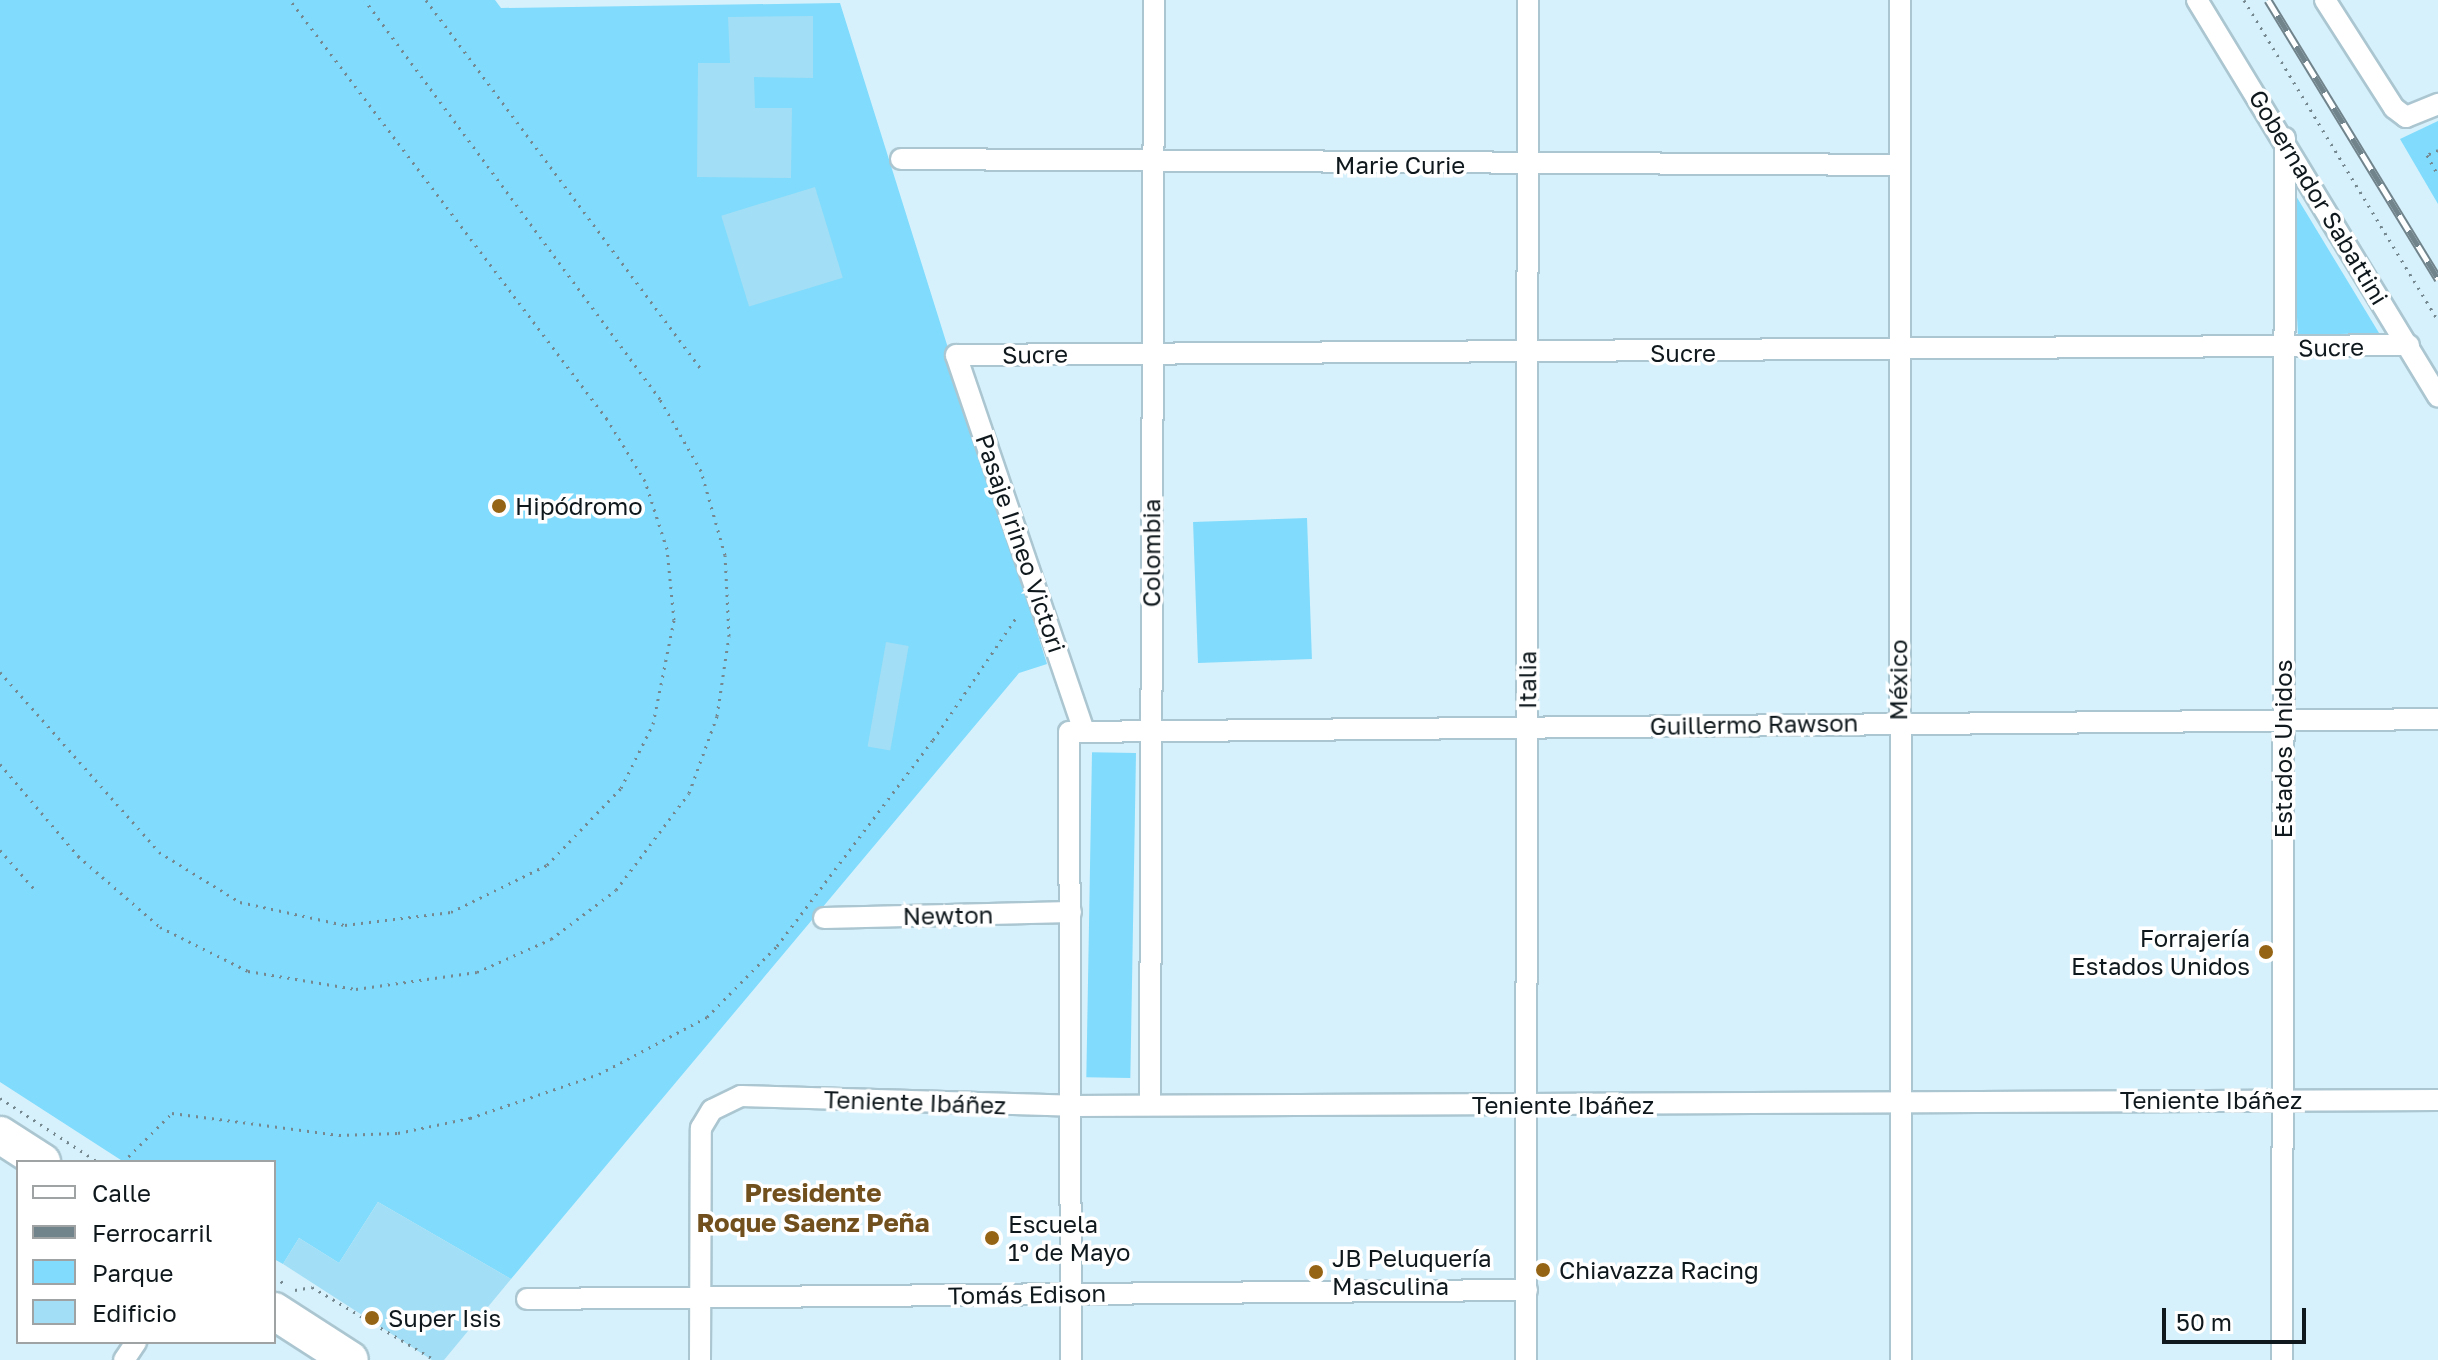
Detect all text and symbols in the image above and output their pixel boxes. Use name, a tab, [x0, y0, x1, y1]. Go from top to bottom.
street label: Gobernador Sabattini	[2243, 84, 2395, 310]
street label: Marie Curie	[1335, 151, 1465, 179]
street label: Sucre	[2298, 332, 2364, 362]
street label: Sucre	[1002, 339, 1068, 369]
street label: Sucre	[1650, 339, 1716, 367]
street label: Pasaje Irineo Victori	[970, 430, 1072, 656]
place label: Hipódromo	[515, 492, 643, 520]
marker: Hipódromo	[490, 497, 508, 515]
street label: Colombia	[1137, 499, 1165, 607]
street label: México	[1884, 639, 1912, 721]
street label: Italia	[1513, 651, 1541, 709]
street label: Estados Unidos	[2269, 660, 2297, 838]
street label: Guillermo Rawson	[1649, 708, 1859, 740]
street label: Newton	[902, 900, 994, 930]
place label: Forrajería Estados Unidos	[2071, 924, 2250, 980]
marker: Forrajería Estados Unidos	[2257, 943, 2275, 961]
street label: Teniente Ibáñez	[823, 1084, 1007, 1120]
street label: Teniente Ibáñez	[2120, 1086, 2302, 1114]
street label: Teniente Ibáñez	[1472, 1091, 1654, 1119]
legend	[16, 1160, 276, 1344]
district label: Presidente Roque Saenz Peña	[696, 1177, 930, 1238]
text: Calle	[92, 1178, 151, 1207]
place label: Escuela 1º de Mayo	[1008, 1210, 1131, 1266]
text: Ferrocarril	[92, 1218, 212, 1247]
marker: Escuela 1º de Mayo	[983, 1229, 1001, 1247]
place label: JB Peluquería Masculina	[1332, 1244, 1492, 1300]
place label: Chiavazza Racing	[1559, 1256, 1759, 1284]
text: Parque	[92, 1258, 173, 1287]
marker: Chiavazza Racing	[1534, 1261, 1552, 1279]
marker: JB Peluquería Masculina	[1307, 1263, 1325, 1281]
street label: Tomás Edison	[948, 1278, 1106, 1310]
scale bar	[2166, 1292, 2310, 1342]
text: Edificio	[92, 1298, 177, 1327]
place label: Super Isis	[388, 1304, 501, 1332]
text: 50 m	[2176, 1307, 2232, 1336]
marker: Super Isis	[363, 1309, 381, 1327]

